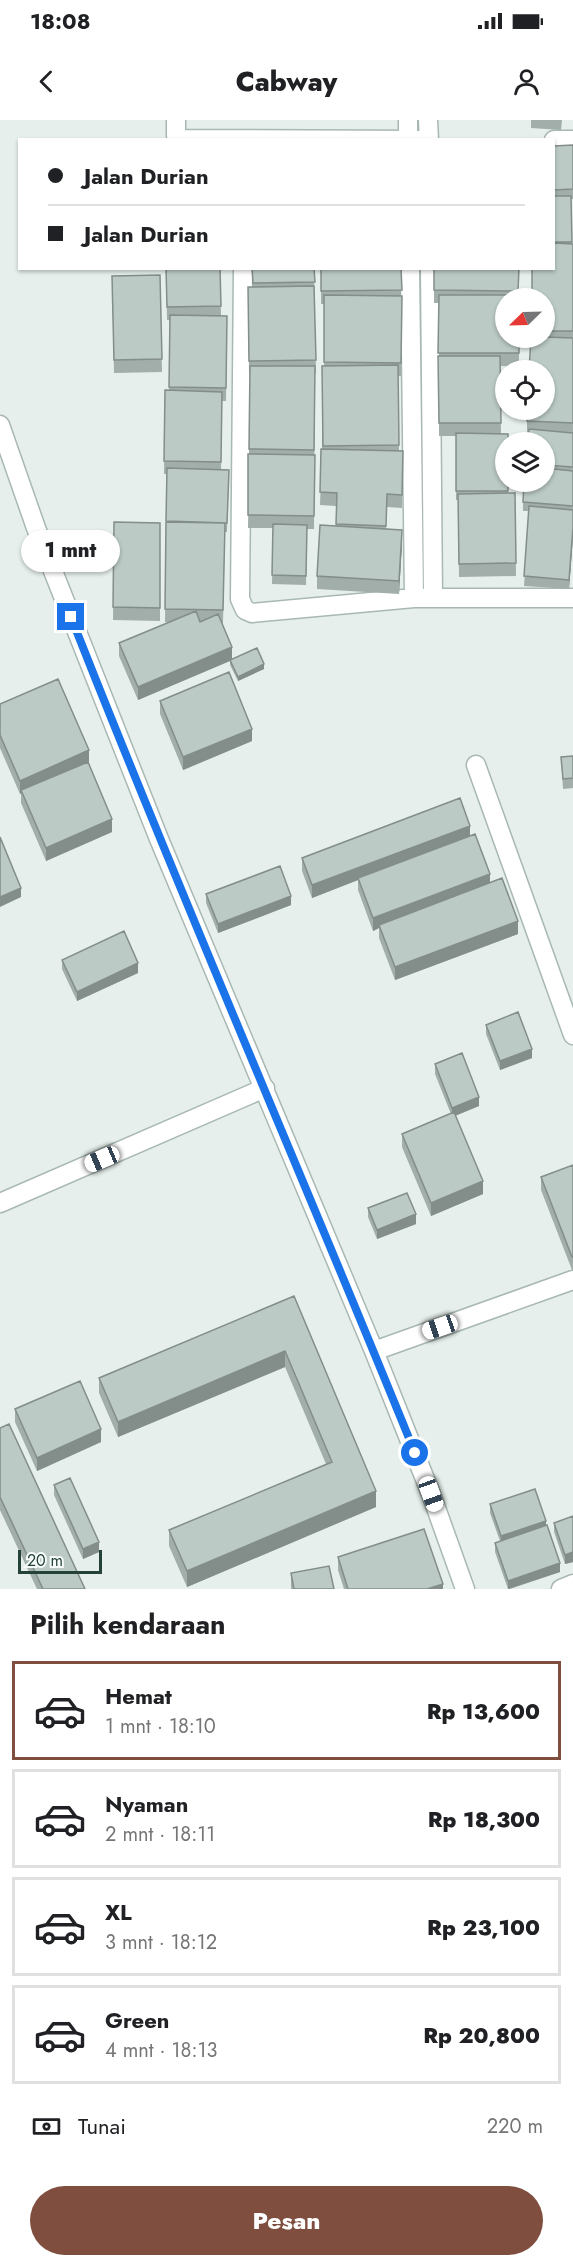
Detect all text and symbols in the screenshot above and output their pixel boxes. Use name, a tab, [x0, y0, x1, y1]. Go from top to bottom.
text: 18:08	[30, 5, 90, 37]
text: Cabway	[236, 62, 337, 101]
icon: back	[30, 65, 63, 98]
icon: person	[510, 65, 543, 98]
text: Jalan Durian	[84, 160, 209, 192]
text: Jalan Durian	[84, 218, 209, 250]
north arrow	[495, 288, 555, 348]
map controls	[495, 288, 555, 492]
button: locate	[495, 360, 555, 420]
button: layers	[495, 432, 555, 492]
callout: 1 mnt	[22, 530, 121, 572]
text: 1 mnt	[45, 536, 96, 565]
route end	[57, 603, 84, 630]
car	[82, 1144, 122, 1174]
car	[420, 1313, 460, 1341]
route start	[401, 1439, 428, 1466]
car	[416, 1474, 446, 1514]
scale bar	[18, 1547, 102, 1574]
text: 20 m	[27, 1549, 63, 1572]
text: Pilih kendaraan	[30, 1605, 226, 1644]
text: Hemat	[105, 1680, 172, 1712]
icon: car	[33, 1684, 87, 1738]
text: Rp 13,600	[427, 1695, 540, 1727]
text: 1 mnt · 18:10	[105, 1712, 216, 1741]
text: Nyaman	[105, 1788, 188, 1820]
icon: car	[33, 1792, 87, 1846]
text: Rp 18,300	[428, 1803, 540, 1835]
text: 2 mnt · 18:11	[105, 1820, 215, 1849]
text: XL	[105, 1896, 132, 1928]
icon: car	[33, 1900, 87, 1954]
text: Rp 23,100	[427, 1911, 540, 1943]
text: 3 mnt · 18:12	[105, 1928, 217, 1957]
text: Green	[105, 2004, 169, 2036]
icon: car	[33, 2008, 87, 2062]
text: Rp 20,800	[423, 2019, 540, 2051]
text: 4 mnt · 18:13	[105, 2036, 217, 2065]
icon: cash	[30, 2110, 63, 2143]
text: Tunai	[78, 2110, 126, 2142]
text: 220 m	[487, 2112, 543, 2141]
button: Pesan	[30, 2186, 543, 2255]

